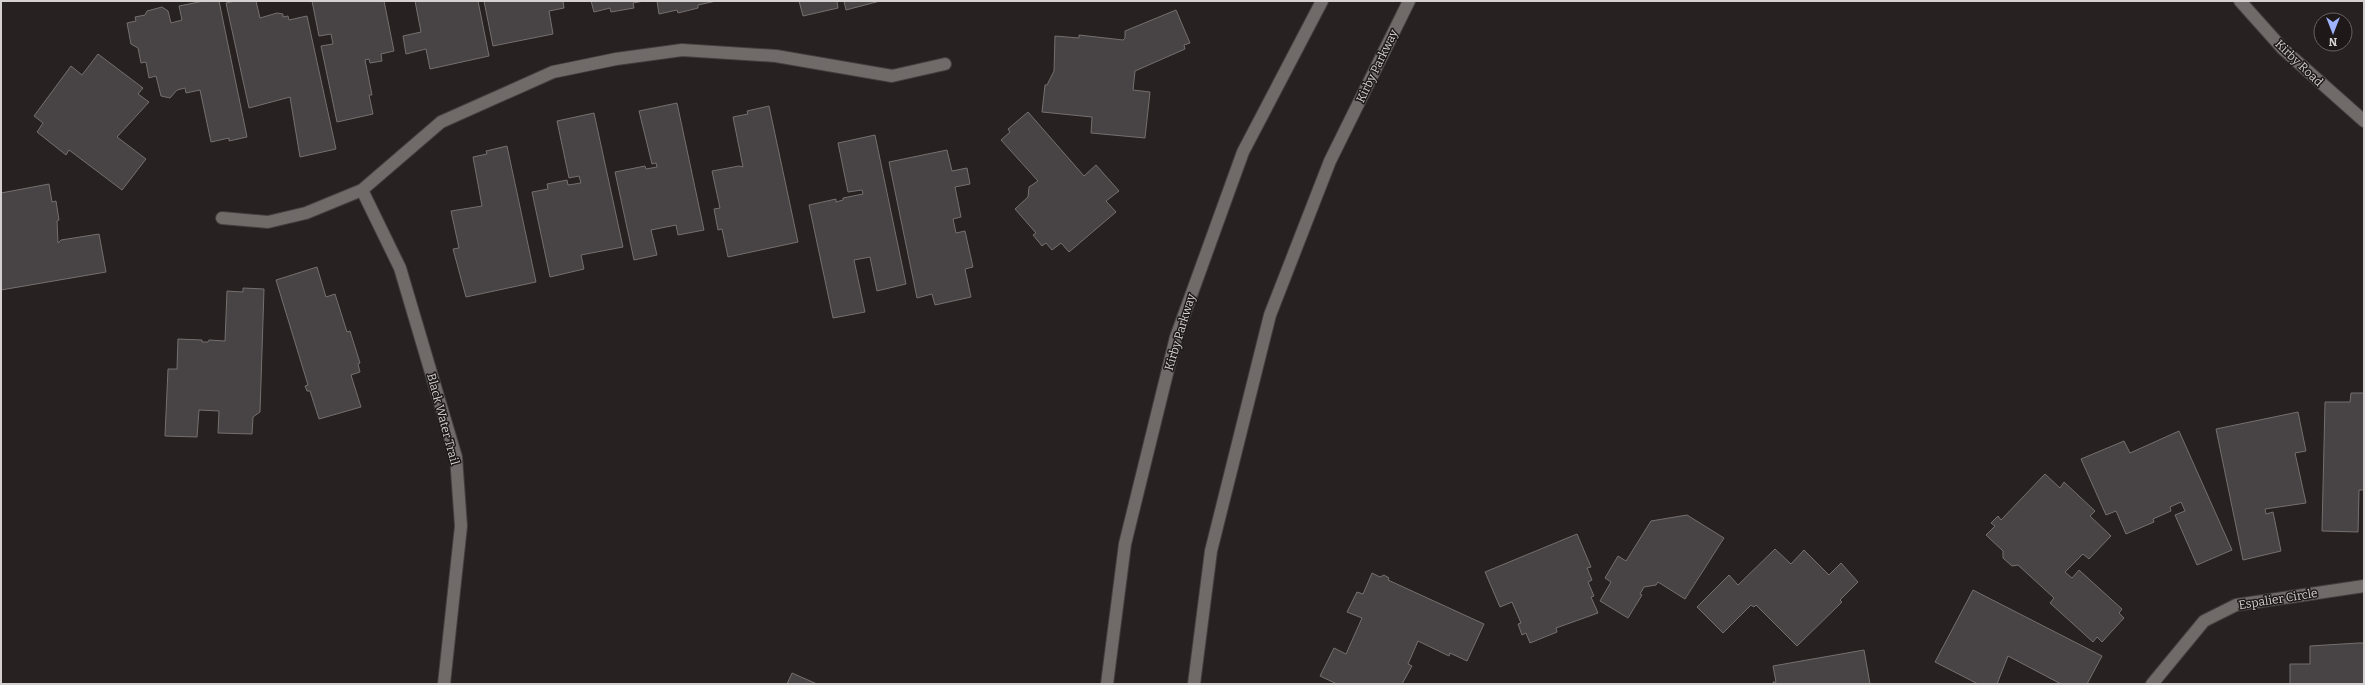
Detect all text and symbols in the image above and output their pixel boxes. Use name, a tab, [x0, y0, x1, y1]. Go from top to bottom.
north arrow	[2313, 12, 2353, 52]
street label: Kirby Parkway	[1353, 27, 1401, 105]
text: N	[2328, 35, 2337, 48]
street label: Kirby Road	[2272, 37, 2326, 89]
street label: Kirby Parkway	[1162, 291, 1199, 372]
street label: Black Water Trail	[424, 372, 462, 467]
street label: Espalier Circle	[2237, 586, 2319, 612]

